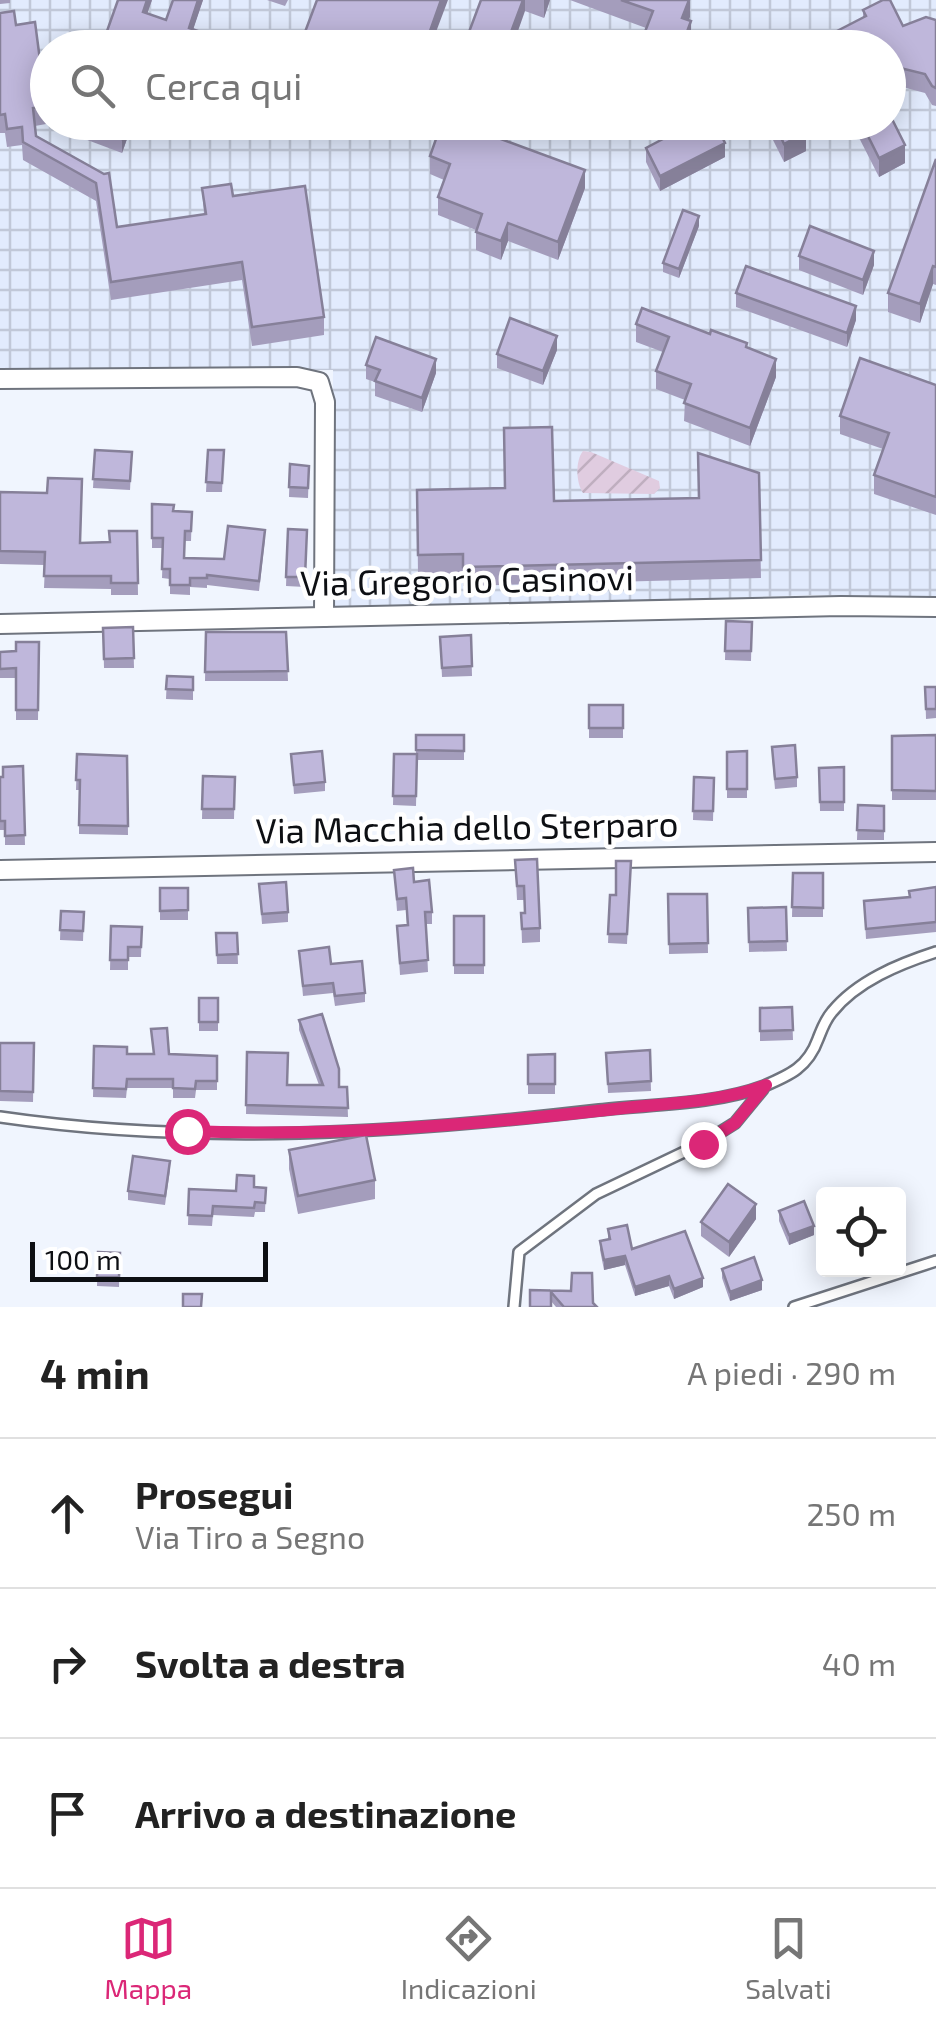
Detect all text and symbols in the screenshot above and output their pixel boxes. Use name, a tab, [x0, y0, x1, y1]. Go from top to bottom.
search box	[30, 30, 906, 140]
icon: search	[65, 58, 120, 113]
text: Cerca qui	[145, 62, 302, 108]
street label: Via Gregorio Casinovi	[300, 555, 634, 603]
street label: Via Macchia dello Sterparo	[255, 801, 679, 851]
route start	[165, 1109, 211, 1155]
route end	[681, 1122, 727, 1168]
map controls	[816, 1187, 906, 1277]
button: locate	[816, 1187, 906, 1277]
scale bar	[30, 1237, 268, 1282]
text: 100 m	[45, 1242, 121, 1276]
text: 4 min	[40, 1347, 150, 1397]
text: A piedi · 290 m	[687, 1353, 896, 1391]
text: Prosegui	[135, 1471, 294, 1517]
icon: ahead	[40, 1486, 95, 1541]
text: 250 m	[806, 1494, 896, 1532]
text: Via Tiro a Segno	[135, 1517, 365, 1555]
icon: right	[40, 1636, 95, 1691]
text: Svolta a destra	[135, 1640, 406, 1686]
text: 40 m	[822, 1644, 896, 1682]
icon: arrive	[40, 1786, 95, 1841]
text: Arrivo a destinazione	[135, 1790, 516, 1836]
tab: Mappa	[104, 1911, 192, 2005]
tab: Indicazioni	[401, 1911, 537, 2005]
tab: Salvati	[745, 1911, 832, 2005]

